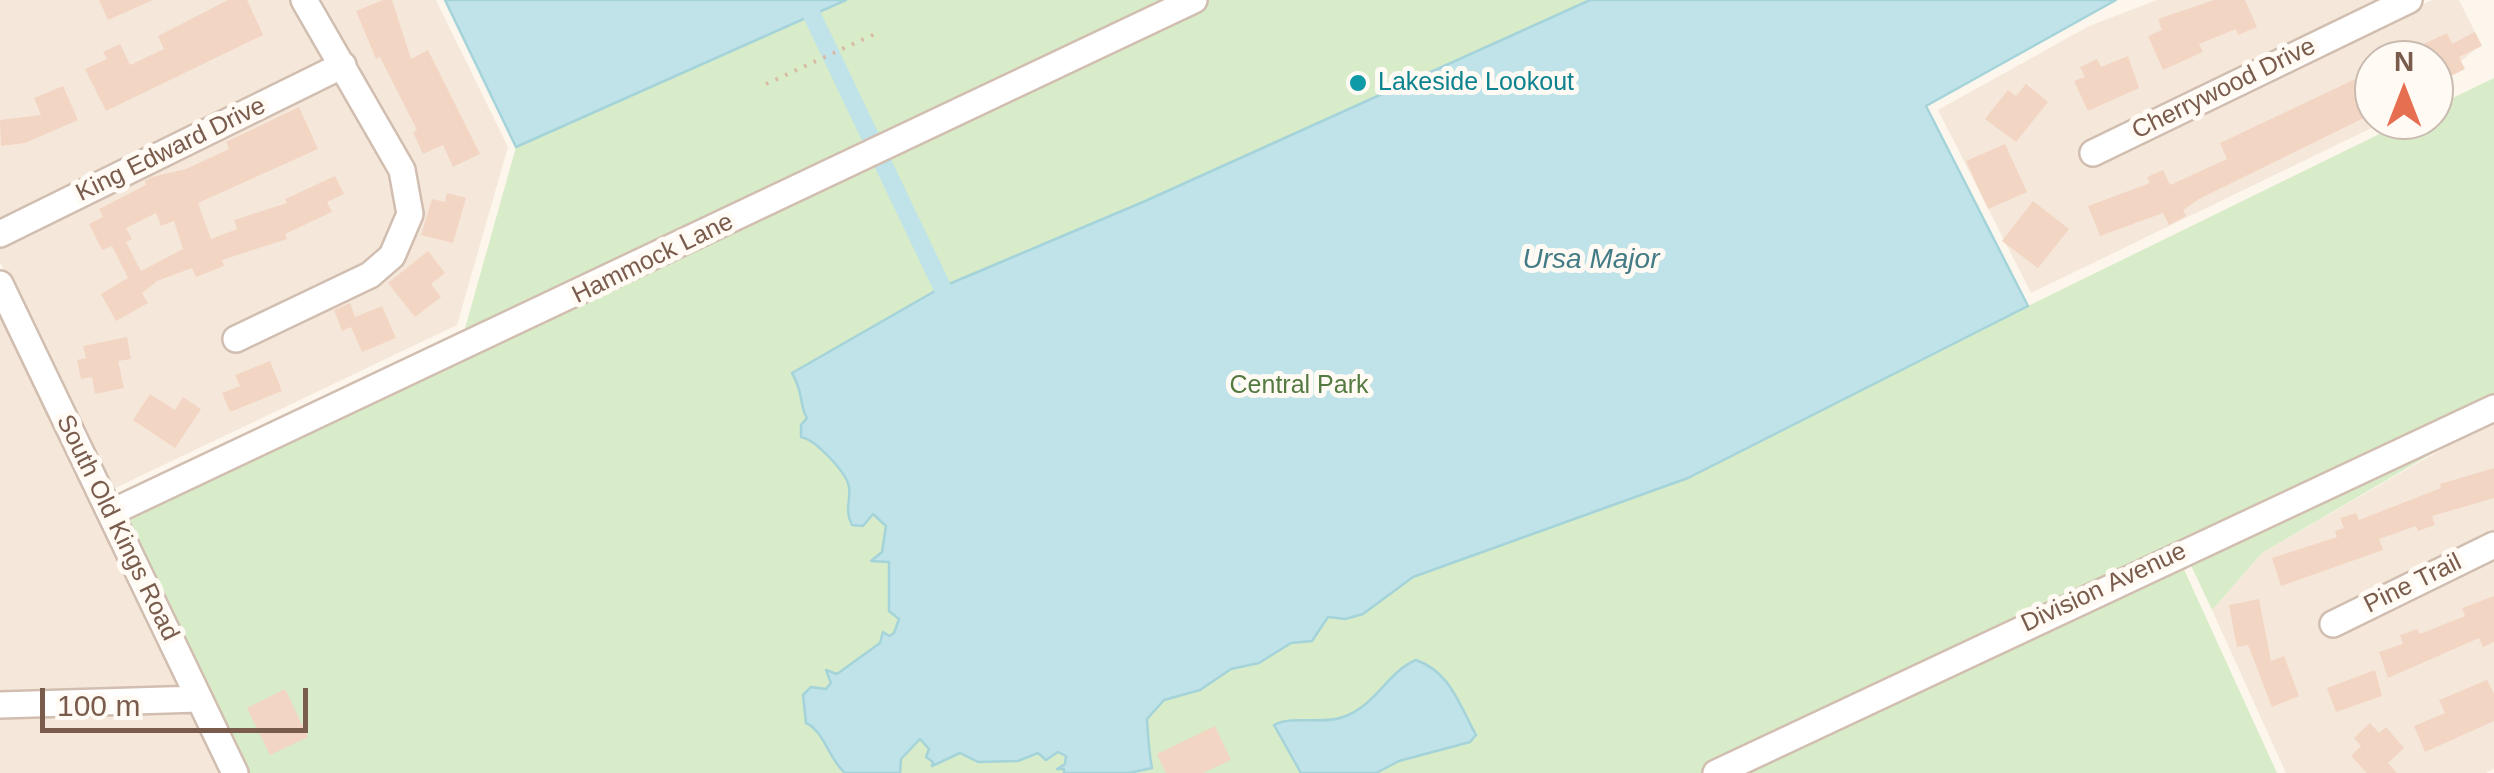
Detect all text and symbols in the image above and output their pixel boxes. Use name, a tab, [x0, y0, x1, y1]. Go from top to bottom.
street label: Cherrywood Drive	[2128, 32, 2320, 146]
north arrow	[2354, 40, 2454, 140]
text: N	[2394, 46, 2414, 77]
place label: Lakeside Lookout	[1378, 68, 1574, 98]
marker: Lakeside Lookout	[1347, 72, 1369, 94]
street label: King Edward Drive	[71, 91, 271, 209]
street label: Hammock Lane	[568, 207, 738, 311]
water label: Ursa Major	[1523, 243, 1659, 277]
park label: Central Park	[1230, 371, 1368, 401]
street label: South Old Kings Road	[49, 410, 185, 646]
street label: Division Avenue	[2017, 537, 2191, 639]
street label: Pine Trail	[2359, 548, 2467, 620]
scale bar	[45, 668, 312, 730]
text: 100 m	[57, 689, 140, 722]

